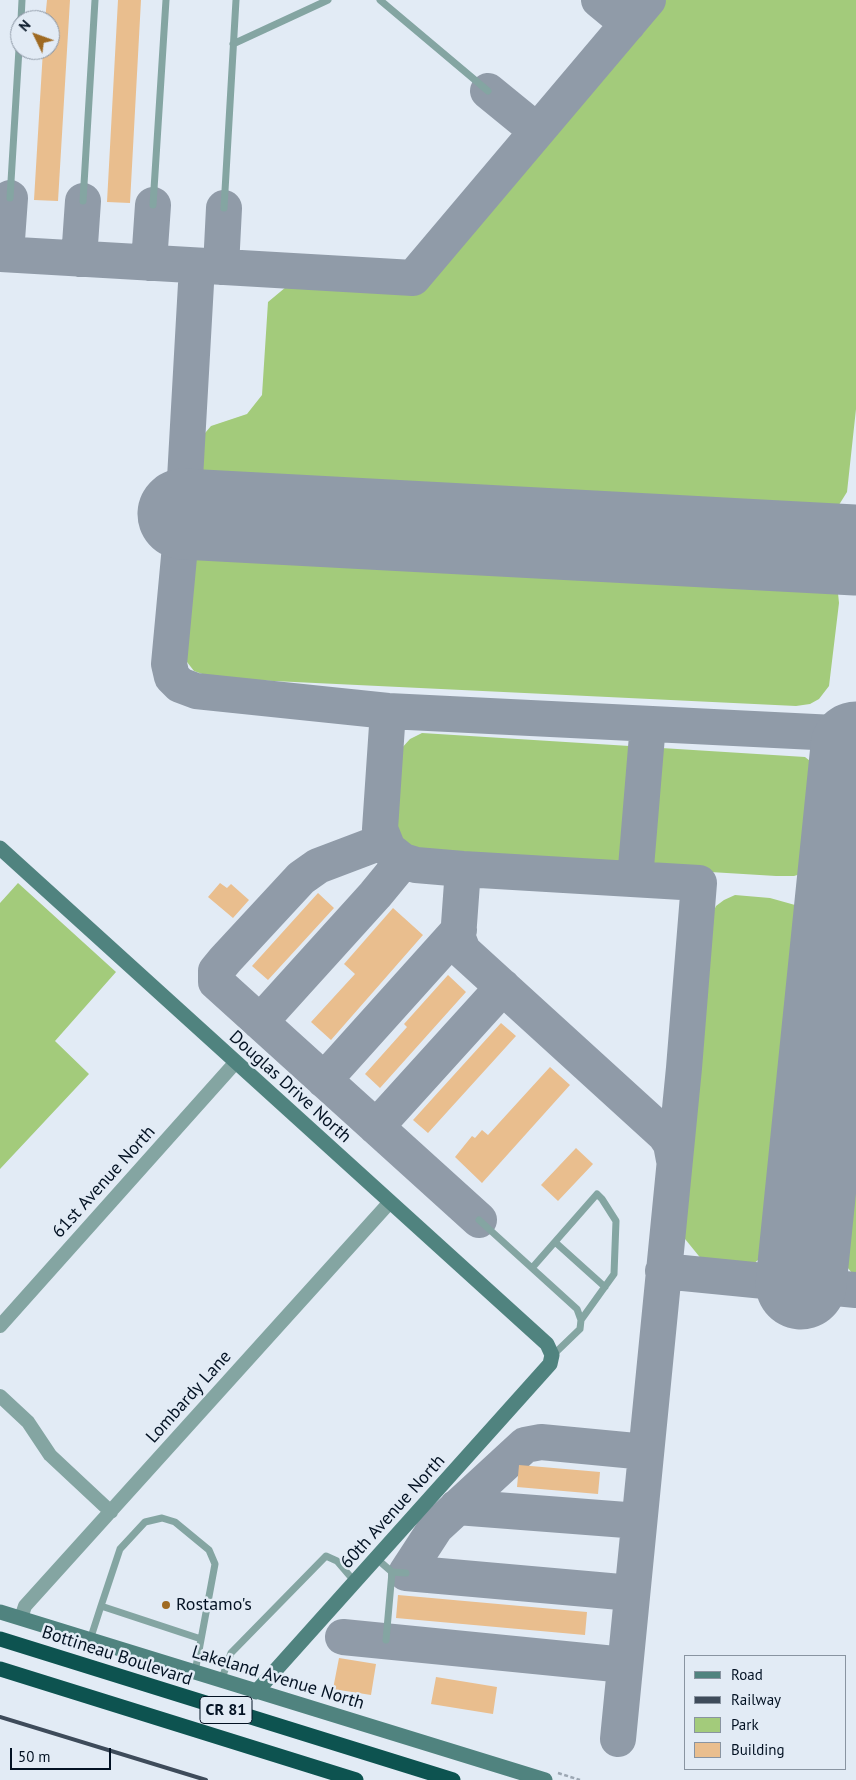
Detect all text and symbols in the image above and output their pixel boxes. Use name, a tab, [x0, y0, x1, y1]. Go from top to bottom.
north arrow	[10, 10, 60, 60]
text: N	[15, 16, 34, 35]
street label: Douglas Drive North	[224, 1026, 356, 1148]
street label: 61st Avenue North	[48, 1121, 160, 1243]
street label: Lombardy Lane	[142, 1346, 236, 1448]
street label: 60th Avenue North	[336, 1451, 450, 1573]
place label: Rostamo's	[176, 1594, 252, 1616]
marker: Rostamo's	[160, 1599, 172, 1611]
street label: Bottineau Boulevard	[39, 1621, 195, 1691]
street label: Lakeland Avenue North	[189, 1641, 367, 1715]
legend	[684, 1655, 846, 1770]
text: Road	[731, 1665, 763, 1684]
text: Railway	[731, 1690, 781, 1709]
road number: CR 81	[200, 1696, 252, 1724]
text: Park	[731, 1715, 759, 1734]
scale bar	[12, 1738, 114, 1770]
text: Building	[731, 1740, 785, 1759]
text: 50 m	[18, 1747, 51, 1766]

